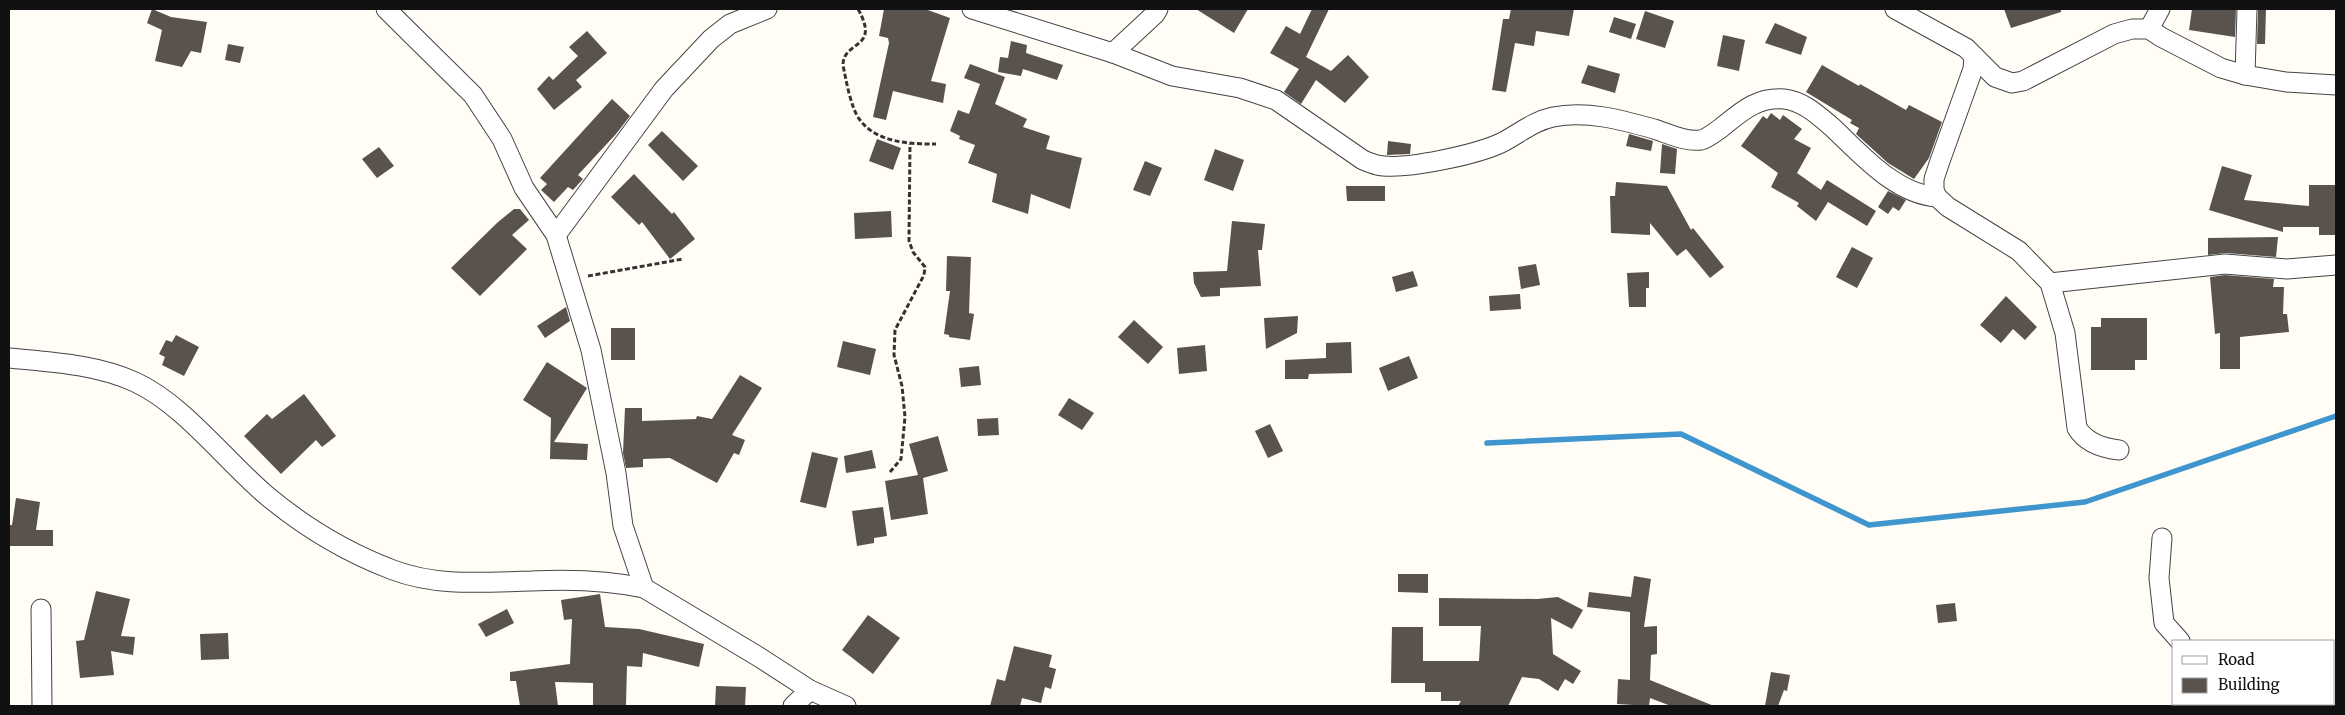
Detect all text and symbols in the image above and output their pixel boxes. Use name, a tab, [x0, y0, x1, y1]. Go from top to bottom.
legend	[2172, 640, 2335, 705]
text: Road	[2218, 650, 2254, 669]
text: Building	[2218, 675, 2280, 694]

